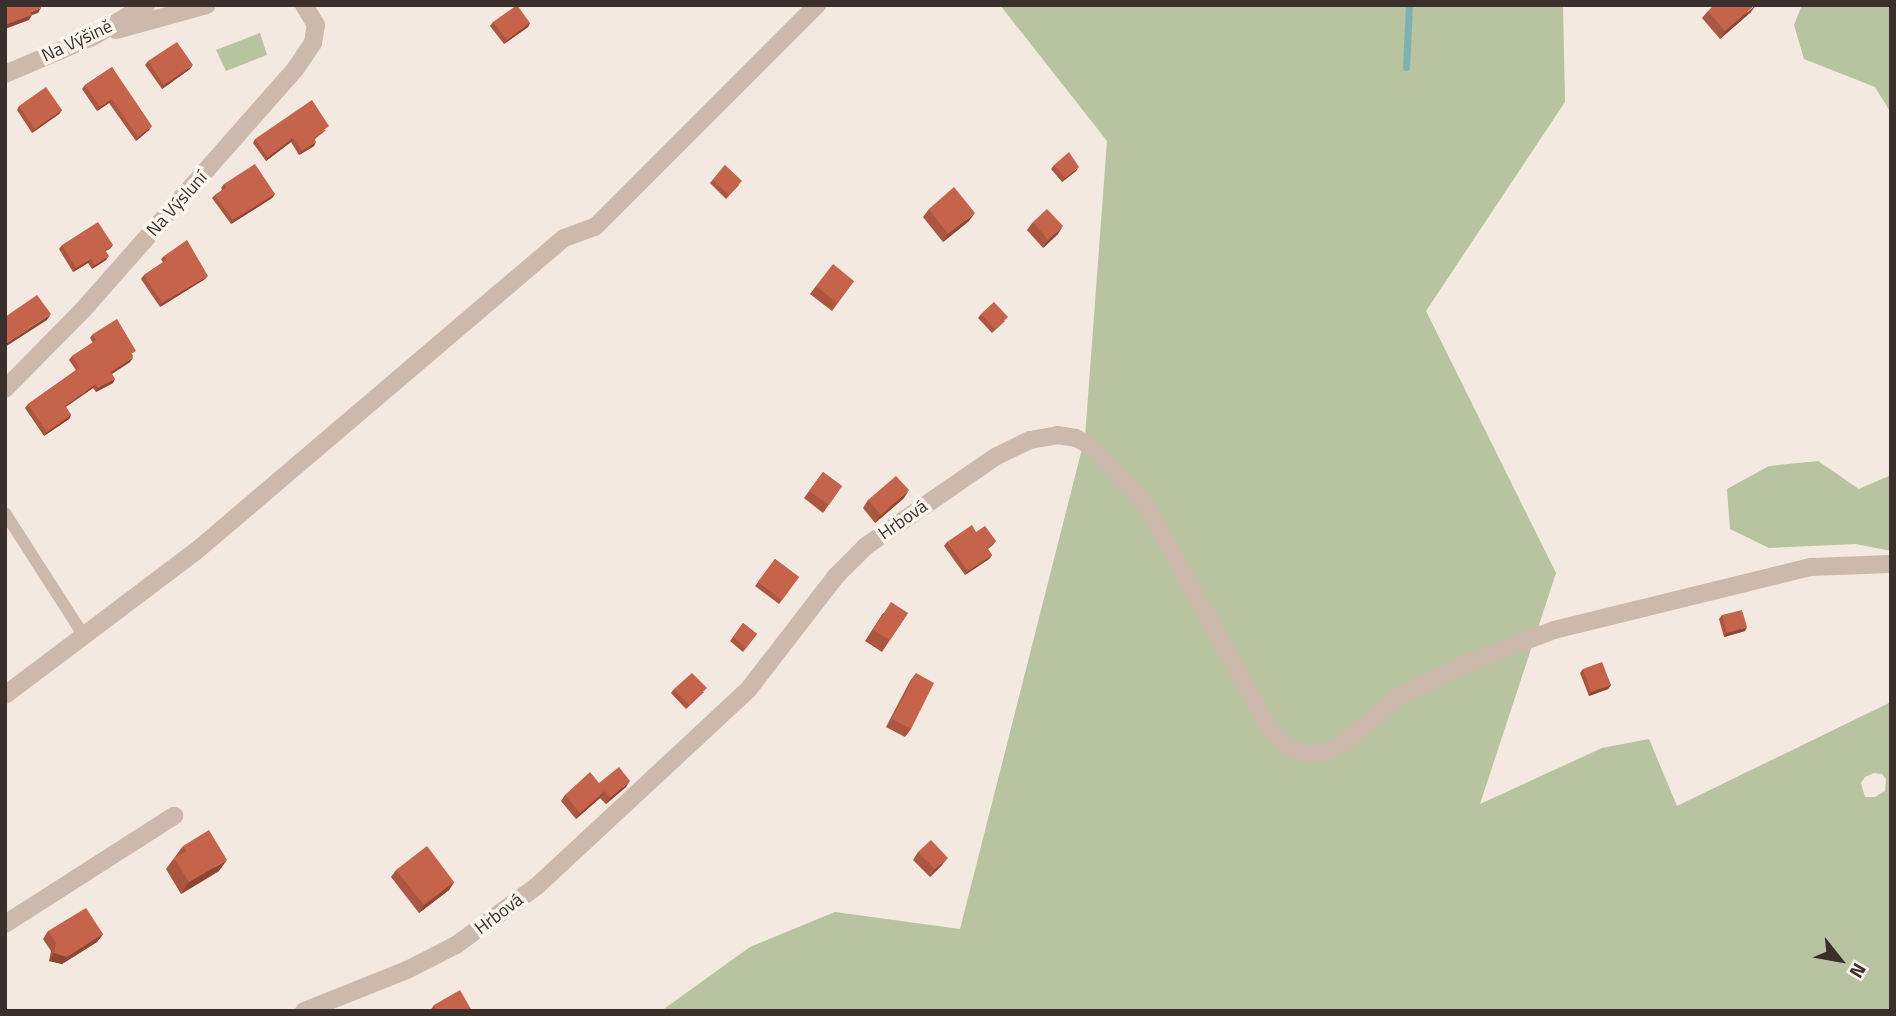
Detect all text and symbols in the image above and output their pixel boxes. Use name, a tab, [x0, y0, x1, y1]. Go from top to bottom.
street label: Na Výšině	[38, 15, 116, 67]
street label: Na Výsluní	[142, 167, 212, 241]
street label: Hrbová	[874, 495, 932, 545]
street label: Hrbová	[471, 889, 527, 939]
north arrow	[1805, 925, 1875, 995]
text: N	[1843, 958, 1874, 984]

